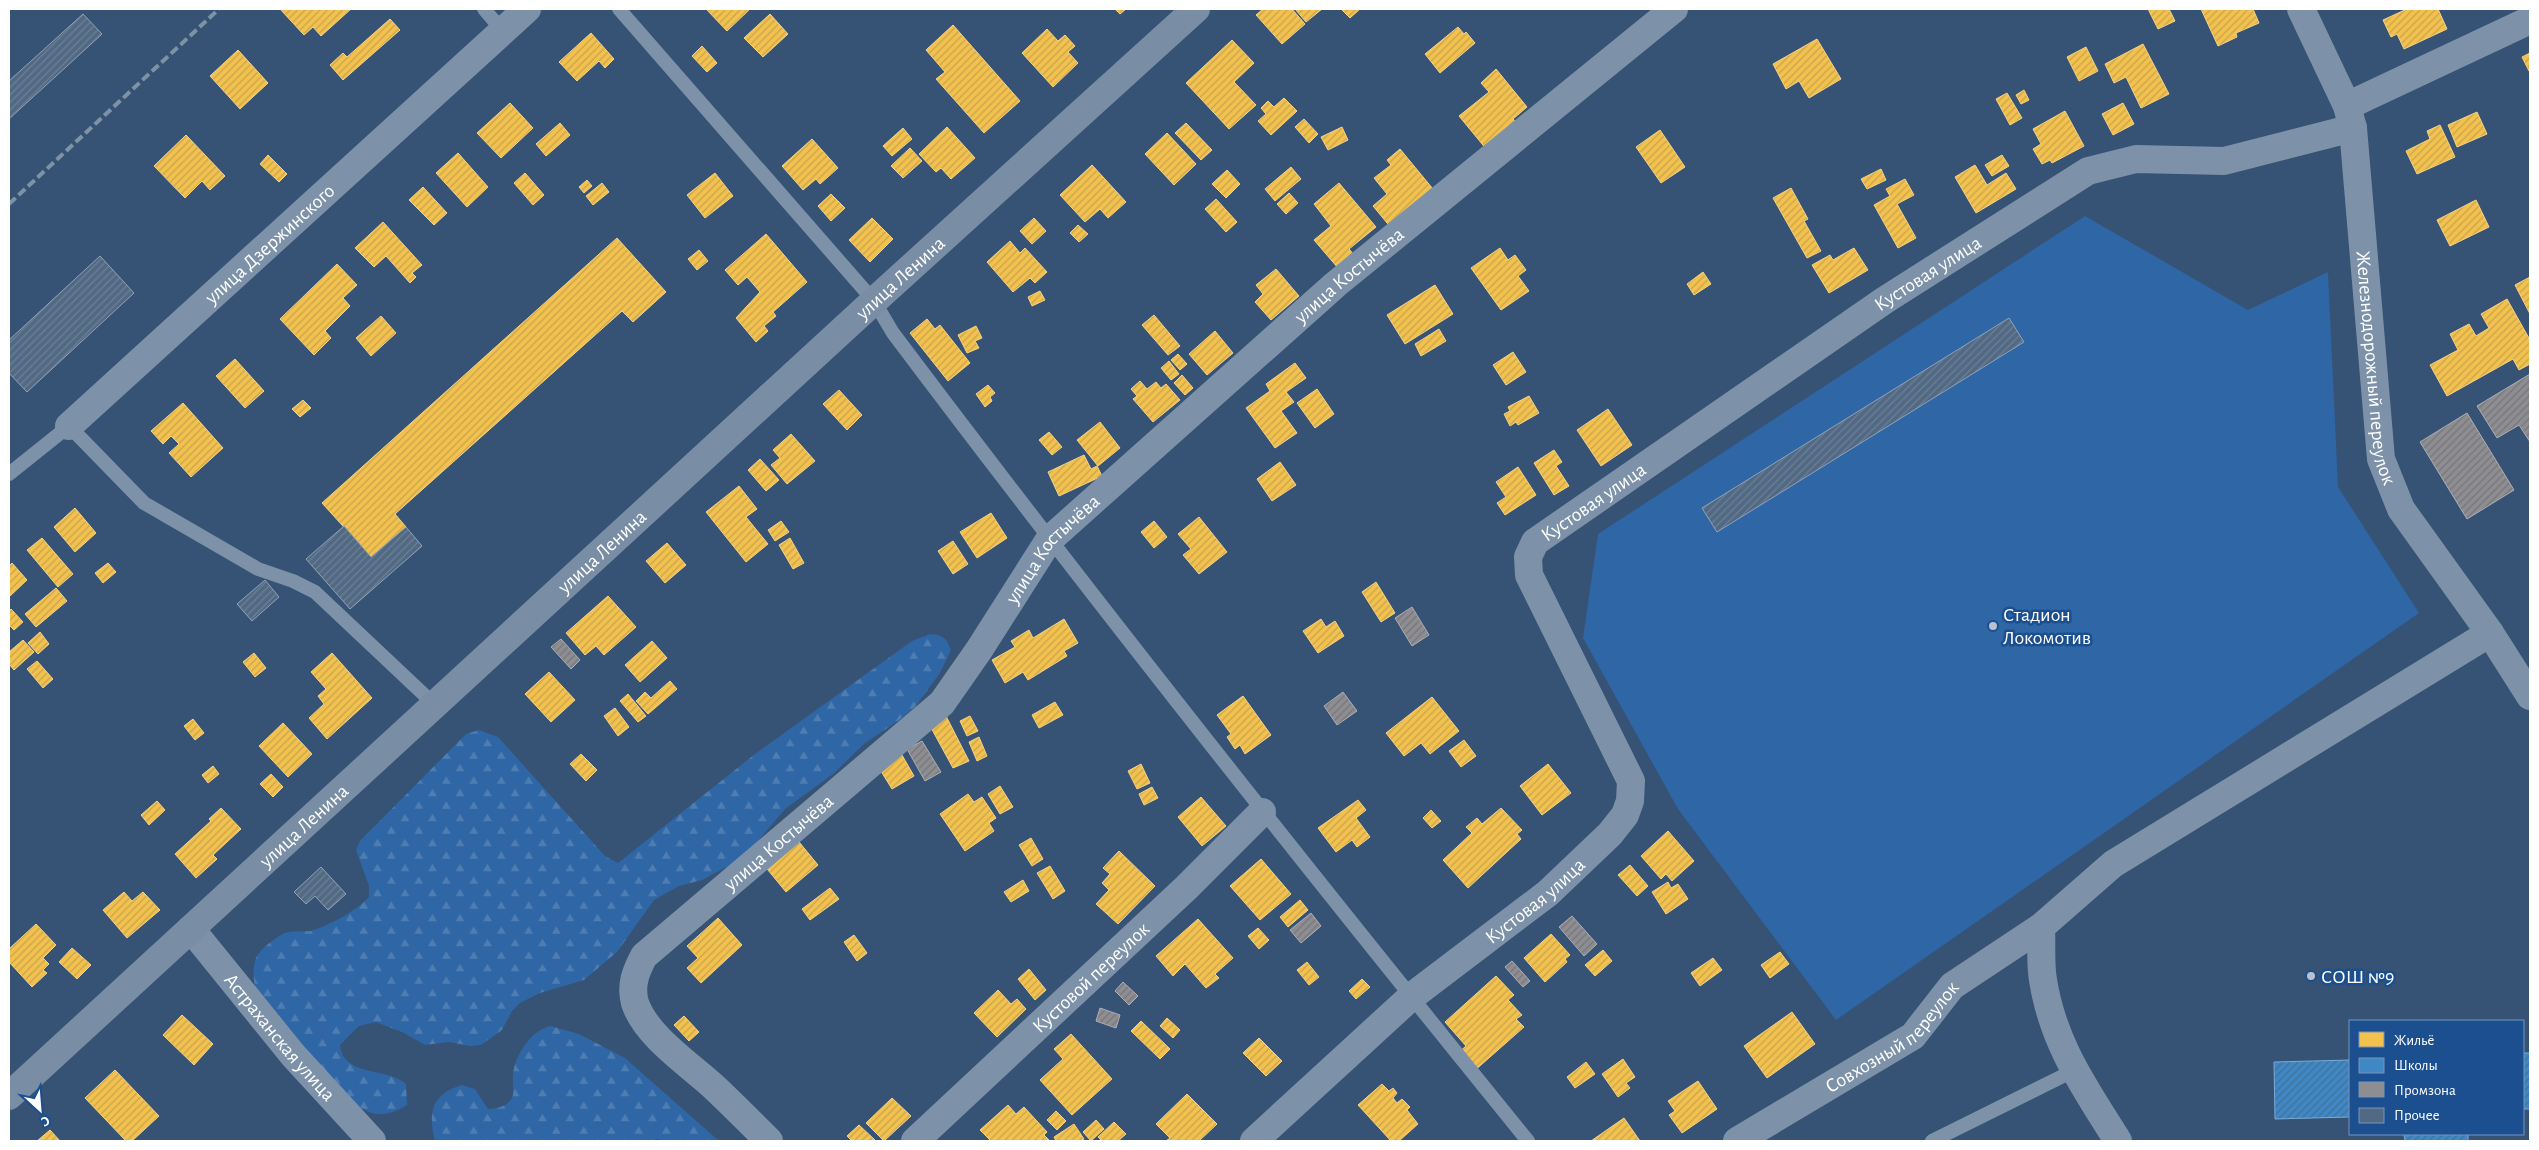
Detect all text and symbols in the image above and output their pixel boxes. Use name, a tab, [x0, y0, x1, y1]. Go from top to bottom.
street label: улица Дзержинского	[201, 181, 339, 309]
street label: улица Костычёва	[1290, 224, 1408, 328]
street label: улица Ленина	[852, 233, 949, 324]
street label: Кустовая улица	[1871, 233, 1985, 315]
street label: Железнодорожный переулок	[2352, 250, 2399, 488]
street label: Кустовая улица	[1538, 459, 1650, 546]
street label: улица Костычёва	[1002, 491, 1104, 608]
street label: улица Ленина	[553, 507, 651, 598]
place label: Стадион Локомотив	[2003, 605, 2091, 648]
marker: Стадион Локомотив	[1987, 620, 1999, 632]
street label: улица Ленина	[255, 781, 352, 872]
street label: улица Костычёва	[720, 791, 837, 895]
street label: Кустовая улица	[1482, 855, 1589, 948]
street label: Кустовой переулок	[1029, 919, 1153, 1037]
place label: СОШ №9	[2321, 967, 2395, 987]
street label: Астраханская улица	[220, 970, 339, 1105]
marker: СОШ №9	[2305, 970, 2317, 982]
street label: Совхозный переулок	[1822, 978, 1963, 1097]
legend	[2349, 1020, 2524, 1135]
text: Жильё	[2394, 1033, 2434, 1048]
text: Школы	[2394, 1058, 2438, 1073]
text: Промзона	[2394, 1083, 2456, 1098]
north arrow	[15, 1085, 65, 1135]
text: Прочее	[2394, 1108, 2440, 1123]
text: С	[38, 1113, 52, 1129]

